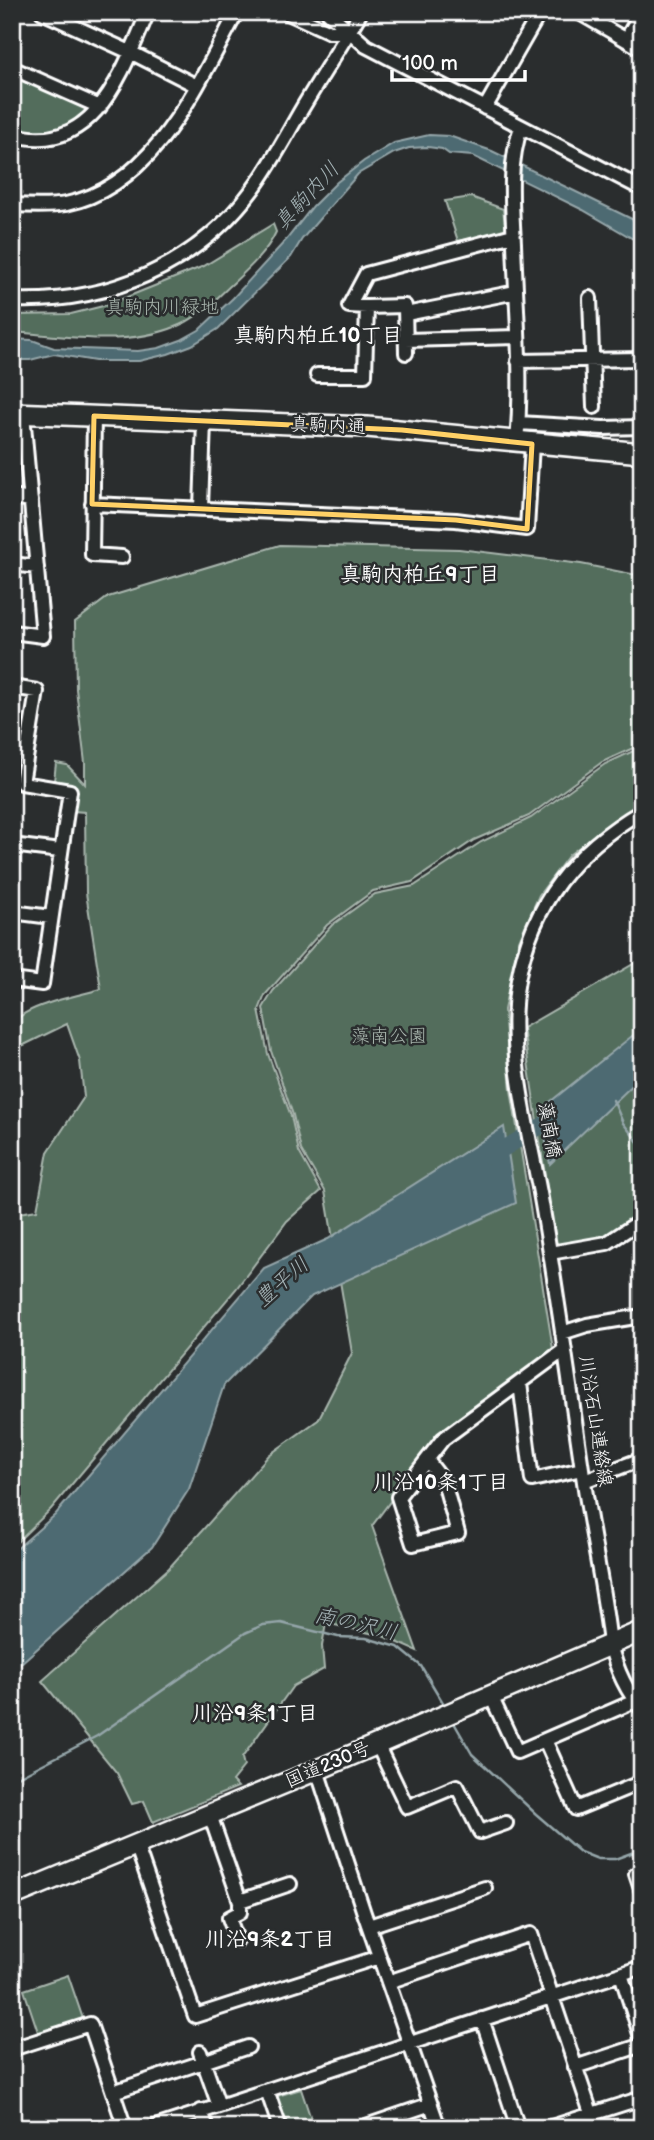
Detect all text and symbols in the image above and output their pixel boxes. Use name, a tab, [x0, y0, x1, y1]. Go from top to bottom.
scale bar	[392, 38, 524, 82]
text: 100 m	[402, 51, 458, 76]
water label: 真駒内川	[269, 157, 345, 235]
park label: 真駒内川緑地	[105, 296, 219, 319]
district label: 真駒内柏丘10丁目	[234, 323, 402, 348]
street label: 真駒内通	[290, 413, 366, 439]
district label: 真駒内柏丘9丁目	[340, 562, 500, 587]
park label: 藻南公園	[351, 1025, 427, 1048]
street label: 藻南橋	[533, 1100, 565, 1160]
water label: 豊平川	[250, 1252, 314, 1312]
street label: 川沿石山連絡線	[573, 1354, 617, 1488]
district label: 川沿10条1丁目	[373, 1470, 509, 1495]
water label: 南の沢川	[312, 1602, 400, 1646]
district label: 川沿9条1丁目	[192, 1701, 318, 1726]
street label: 国道230号	[282, 1737, 374, 1793]
district label: 川沿9条2丁目	[205, 1927, 335, 1952]

